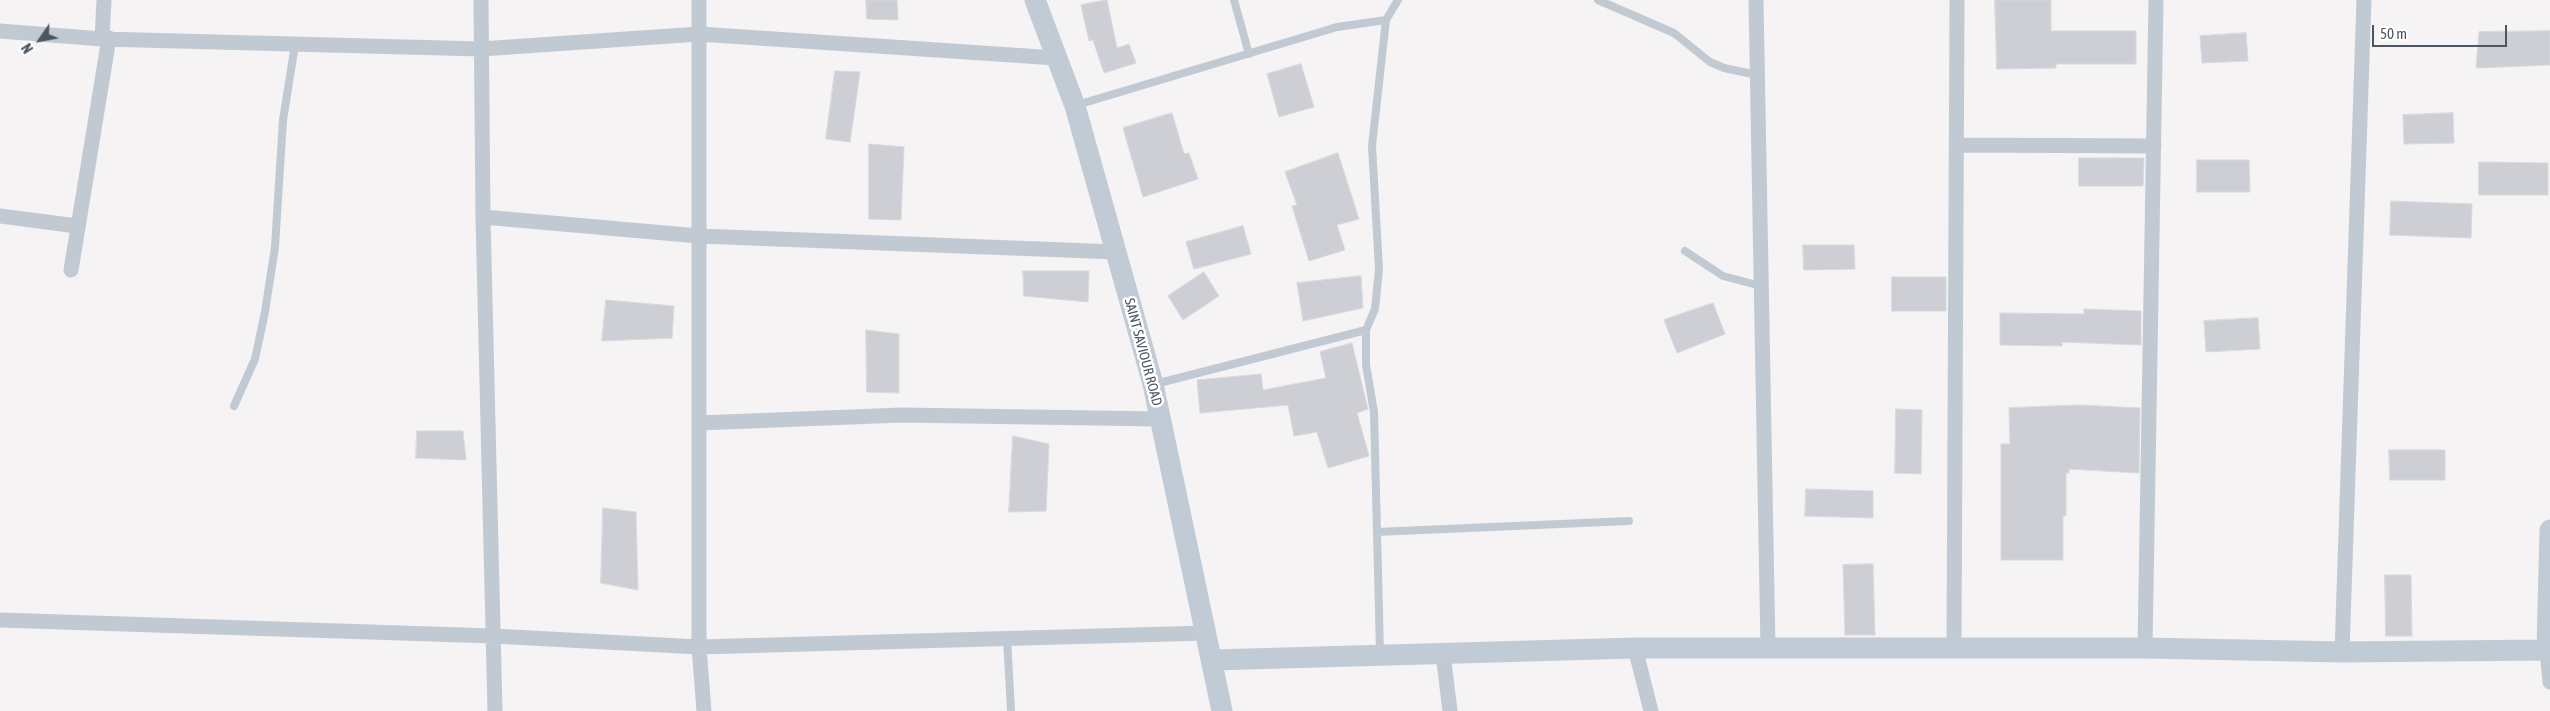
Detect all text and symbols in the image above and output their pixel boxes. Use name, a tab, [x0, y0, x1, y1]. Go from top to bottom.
north arrow	[15, 15, 65, 65]
scale bar	[2375, 15, 2510, 47]
text: 50 m	[2380, 25, 2407, 42]
text: N	[18, 40, 36, 56]
street label: SAINT SAVIOUR ROAD	[1121, 296, 1165, 408]

